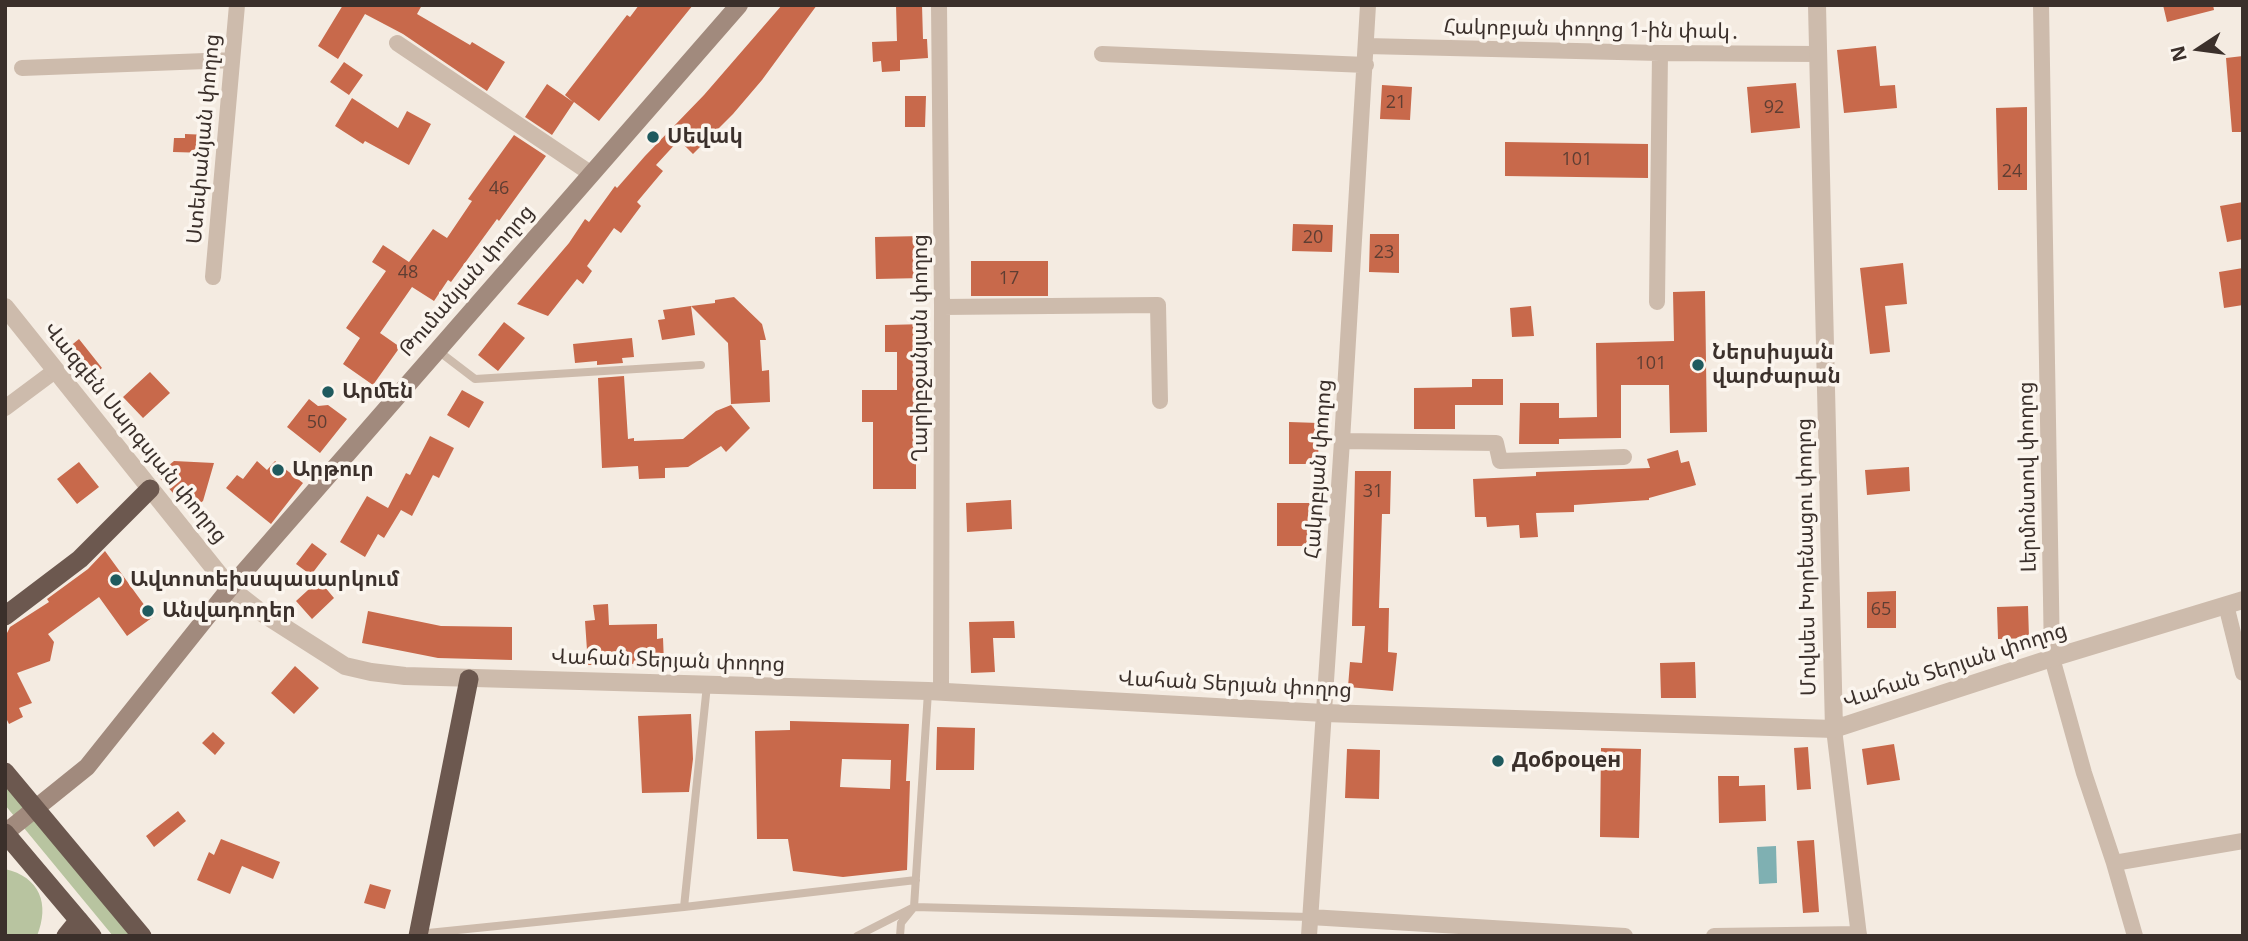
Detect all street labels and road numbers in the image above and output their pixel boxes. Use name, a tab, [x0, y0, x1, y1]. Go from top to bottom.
street label: Հակոբյան փողոց 1-ին փակ․	[1443, 15, 1741, 45]
street label: Ստեփանյան փողոց	[182, 33, 226, 245]
street label: Թումանյան փողոց	[394, 200, 540, 362]
street label: Ղարիբջանյան փողոց	[908, 234, 934, 462]
street label: Վազգեն Սարգսյան փողոց	[38, 317, 232, 549]
street label: Հակոբյան փողոց	[1300, 378, 1338, 560]
street label: Լերմոնտով փողոց	[2014, 381, 2042, 573]
street label: Մովսես Խորենացու փողոց	[1792, 418, 1822, 696]
street label: Վահան Տերյան փողոց	[1840, 618, 2070, 714]
street label: Վահան Տերյան փողոց	[551, 644, 785, 678]
street label: Վահան Տերյան փողոց	[1117, 666, 1353, 704]

